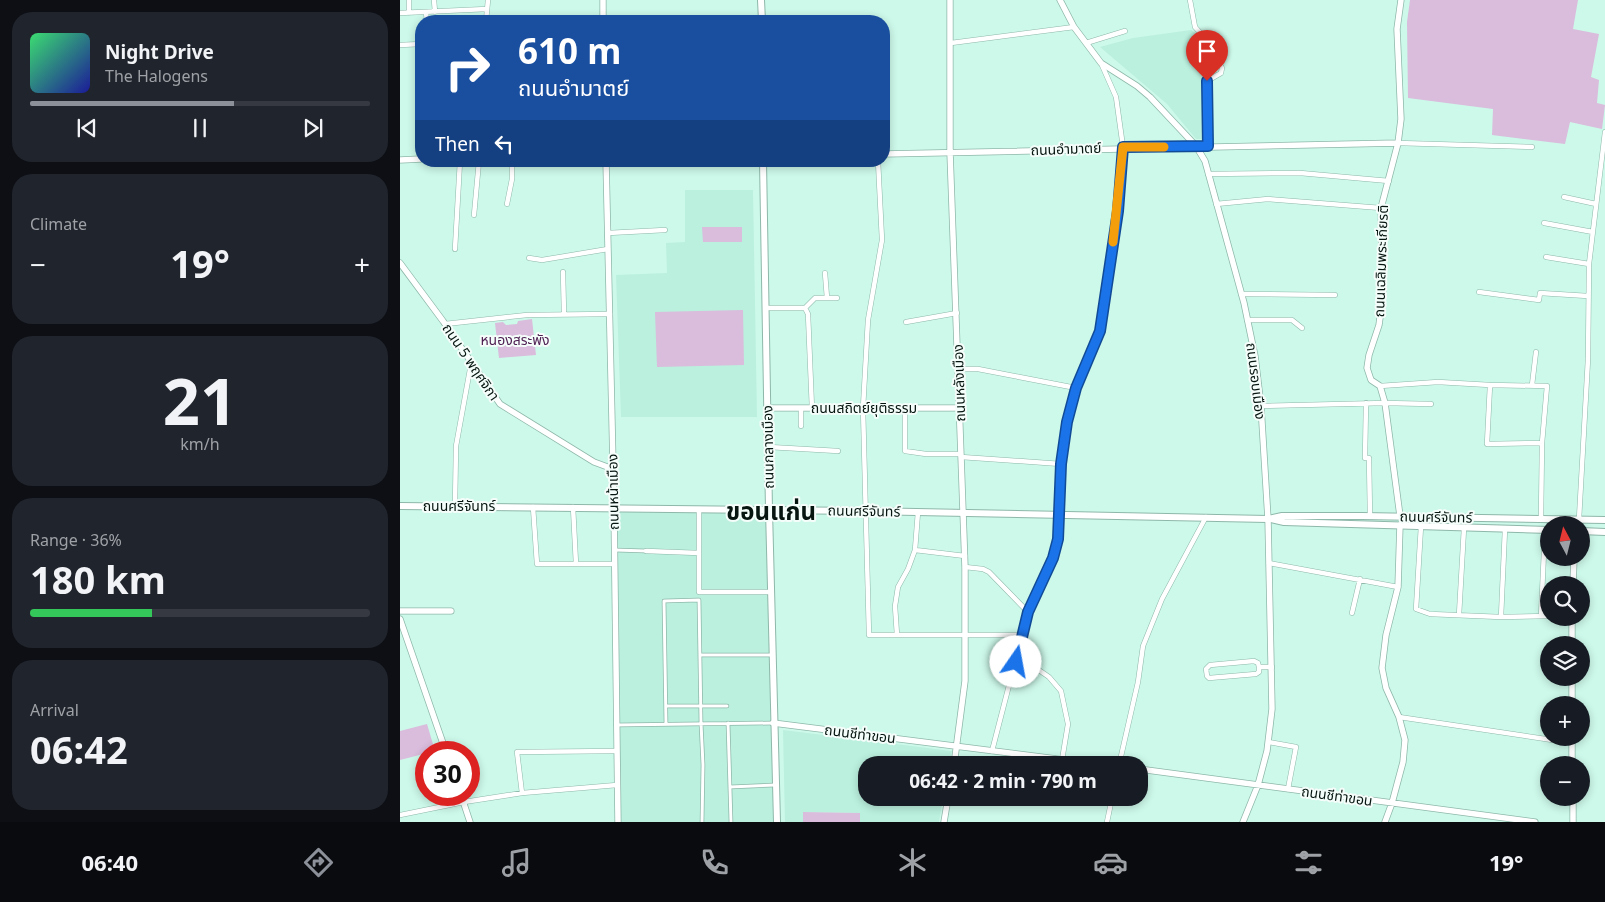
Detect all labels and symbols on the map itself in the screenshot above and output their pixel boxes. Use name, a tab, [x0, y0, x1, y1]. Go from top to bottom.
pin	[1186, 30, 1228, 81]
street label: ถนนอำมาตย์	[1030, 138, 1102, 159]
street label: ถนนเฉลิมพระเกียรติ	[1369, 204, 1392, 318]
street label: ถนน 5 พฤศจิกา	[439, 319, 504, 404]
park label: หนองสระพัง	[480, 330, 550, 349]
street label: ถนนรอบเมือง	[1242, 341, 1271, 420]
street label: ถนนหลังเมือง	[948, 344, 969, 422]
street label: ถนนสถิตย์ยุติธรรม	[811, 398, 917, 417]
street label: ถนนกลางเมือง	[757, 405, 778, 489]
street label: ถนนหน้าเมือง	[602, 454, 623, 530]
district label: ขอนแก่น	[726, 494, 816, 527]
street label: ถนนศรีจันทร์	[423, 496, 496, 515]
street label: ถนนศรีจันทร์	[828, 500, 901, 521]
street label: ถนนศรีจันทร์	[1400, 506, 1473, 527]
north arrow	[1540, 516, 1590, 566]
position arrow	[989, 635, 1041, 687]
street label: ถนนชีท่าขอน	[823, 720, 897, 747]
speed limit sign: 30	[415, 741, 480, 806]
street label: ถนนชีท่าขอน	[1300, 781, 1374, 810]

